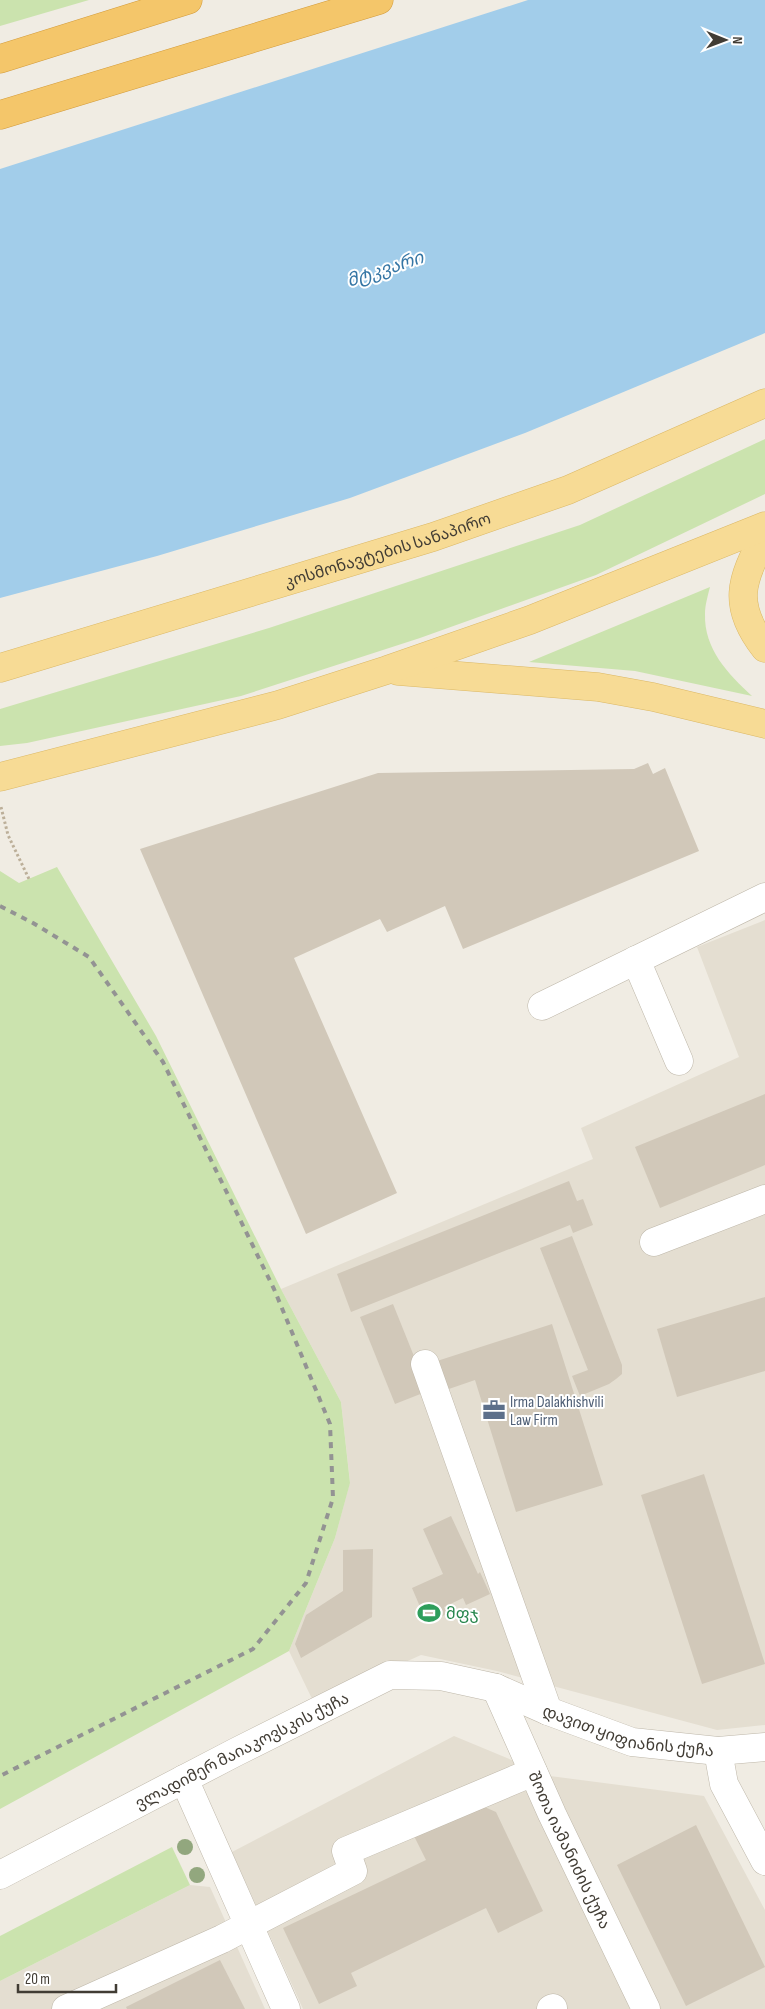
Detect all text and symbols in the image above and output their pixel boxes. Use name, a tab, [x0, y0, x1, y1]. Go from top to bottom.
north arrow	[700, 15, 750, 65]
text: N	[729, 36, 746, 44]
water label: მტკვარი	[344, 247, 427, 292]
street label: კოსმონავტების სანაპირო	[282, 510, 494, 592]
place label: Irma Dalakhishvili Law Firm	[510, 1393, 604, 1430]
office icon: Irma Dalakhishvili Law Firm	[481, 1397, 507, 1423]
sports icon: მფჯ	[416, 1600, 442, 1626]
place label: მფჯ	[446, 1605, 479, 1624]
street label: ვლადიმერ მაიაკოვსკის ქუჩა	[132, 1689, 352, 1814]
street label: დავით ყიფიანის ქუჩა	[540, 1702, 715, 1762]
street label: შოთა იამანიძის ქუჩა	[523, 1769, 614, 1932]
scale bar	[18, 1962, 115, 1994]
text: 20 m	[25, 1970, 50, 1989]

